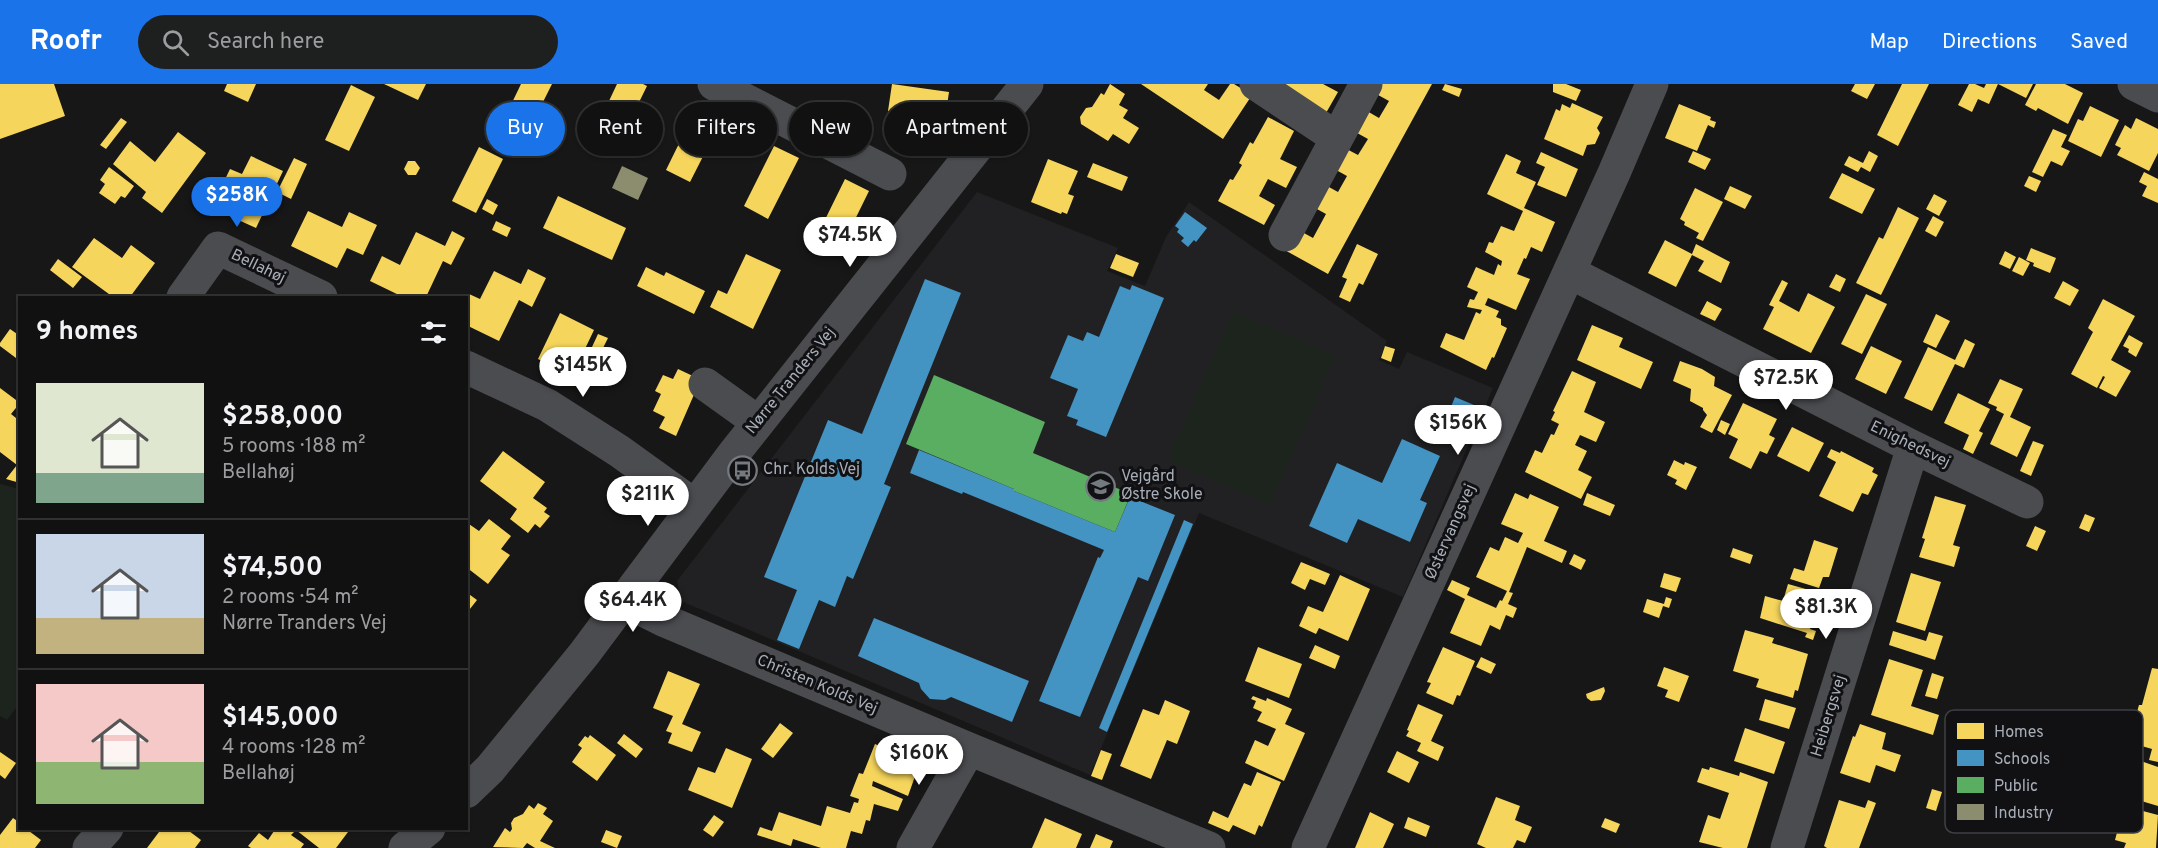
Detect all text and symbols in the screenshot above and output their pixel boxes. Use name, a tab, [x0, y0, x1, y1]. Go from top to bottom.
search box	[138, 15, 558, 69]
text: Roofr	[30, 24, 102, 60]
icon: search	[159, 26, 192, 59]
text: Search here	[207, 29, 324, 56]
text: Map	[1869, 29, 1909, 56]
text: Directions	[1942, 29, 2037, 56]
text: Saved	[2070, 29, 2128, 56]
chip: Buy	[486, 102, 565, 156]
chip: Rent	[577, 102, 663, 156]
chip: Filters	[675, 102, 777, 156]
chip: New	[789, 102, 872, 156]
chip: Apartment	[884, 102, 1028, 156]
pin: $258K	[195, 177, 279, 228]
text: $258K	[205, 183, 269, 209]
pin: $74.5K	[801, 217, 899, 268]
text: $74.5K	[817, 223, 883, 249]
street label: Bellahøj	[227, 245, 289, 289]
text: 9 homes	[36, 316, 138, 349]
icon: filters	[417, 316, 450, 349]
street label: Nørre Tranders Vej	[742, 324, 840, 438]
pin: $145K	[541, 347, 625, 398]
text: $145K	[553, 353, 613, 379]
pin: $72.5K	[1737, 360, 1835, 411]
text: $72.5K	[1753, 366, 1819, 392]
text: $258,000	[222, 401, 343, 434]
pin: $156K	[1416, 405, 1500, 456]
icon: home	[84, 407, 156, 479]
text: $156K	[1429, 411, 1487, 437]
street label: Enighedsvej	[1867, 417, 1953, 473]
text: 5 rooms · 188 m²	[222, 434, 365, 460]
bus stop icon: Chr. Kolds Vej	[726, 454, 758, 486]
text: Bellahøj	[222, 460, 295, 486]
place label: Chr. Kolds Vej	[763, 460, 860, 480]
place label: Vejgård Østre Skole	[1121, 467, 1203, 505]
school or university icon: Vejgård Østre Skole	[1084, 470, 1116, 502]
pin: $211K	[606, 476, 690, 527]
street label: Østervangsvej	[1421, 481, 1481, 583]
text: $211K	[621, 482, 675, 508]
text: $74,500	[222, 552, 323, 585]
icon: home	[84, 558, 156, 630]
pin: $64.4K	[584, 582, 682, 633]
text: 2 rooms · 54 m²	[222, 585, 359, 611]
text: $64.4K	[598, 588, 668, 614]
pin: $81.3K	[1777, 589, 1875, 640]
text: $81.3K	[1794, 595, 1858, 621]
text: Nørre Tranders Vej	[222, 611, 387, 637]
street label: Christen Kolds Vej	[754, 651, 880, 719]
street label: Heibergsvej	[1807, 673, 1851, 759]
text: $145,000	[222, 702, 339, 735]
icon: home	[84, 708, 156, 780]
legend	[1945, 710, 2143, 833]
text: Homes	[1994, 723, 2044, 743]
text: 4 rooms · 128 m²	[222, 735, 365, 761]
pin: $160K	[877, 735, 961, 786]
text: $160K	[889, 741, 949, 767]
text: Schools	[1994, 750, 2050, 770]
text: Bellahøj	[222, 761, 295, 787]
text: Public	[1994, 777, 2038, 797]
text: Industry	[1994, 804, 2053, 824]

